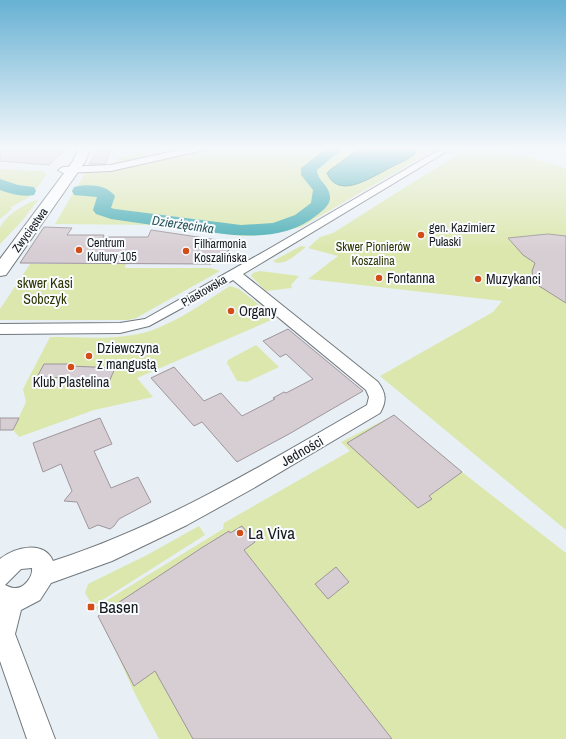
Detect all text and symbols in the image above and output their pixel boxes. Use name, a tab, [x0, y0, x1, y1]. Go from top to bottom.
street label: Zwycięstwa	[8, 204, 52, 255]
water label: Dzierżęcinka	[151, 212, 215, 237]
place label: gen. Kazimierz Pułaski	[429, 220, 495, 250]
marker: gen. Kazimierz Pułaski	[416, 230, 426, 240]
place label: Centrum Kultury 105	[87, 235, 137, 265]
place label: Filharmonia Koszalińska	[194, 236, 248, 266]
park label: Skwer Pionierów Koszalina	[336, 239, 411, 269]
marker: Centrum Kultury 105	[74, 245, 84, 255]
marker: Filharmonia Koszalińska	[181, 246, 191, 256]
place label: Fontanna	[387, 269, 436, 287]
place label: Muzykanci	[486, 270, 541, 288]
street label: Piastowska	[178, 271, 230, 311]
marker: Fontanna	[374, 273, 384, 283]
park label: skwer Kasi Sobczyk	[17, 274, 73, 308]
marker: Muzykanci	[473, 274, 483, 284]
place label: Organy	[239, 302, 277, 320]
marker: Organy	[226, 306, 236, 316]
place label: Dziewczyna z mangustą	[97, 339, 159, 373]
marker: Dziewczyna z mangustą	[84, 351, 94, 361]
marker: Klub Plastelina	[66, 362, 76, 372]
place label: Klub Plastelina	[33, 373, 110, 391]
street label: Jedności	[278, 432, 326, 470]
place label: La Viva	[248, 521, 295, 544]
marker: La Viva	[235, 528, 245, 538]
place label: Basen	[99, 595, 139, 618]
marker: Basen	[86, 602, 96, 612]

